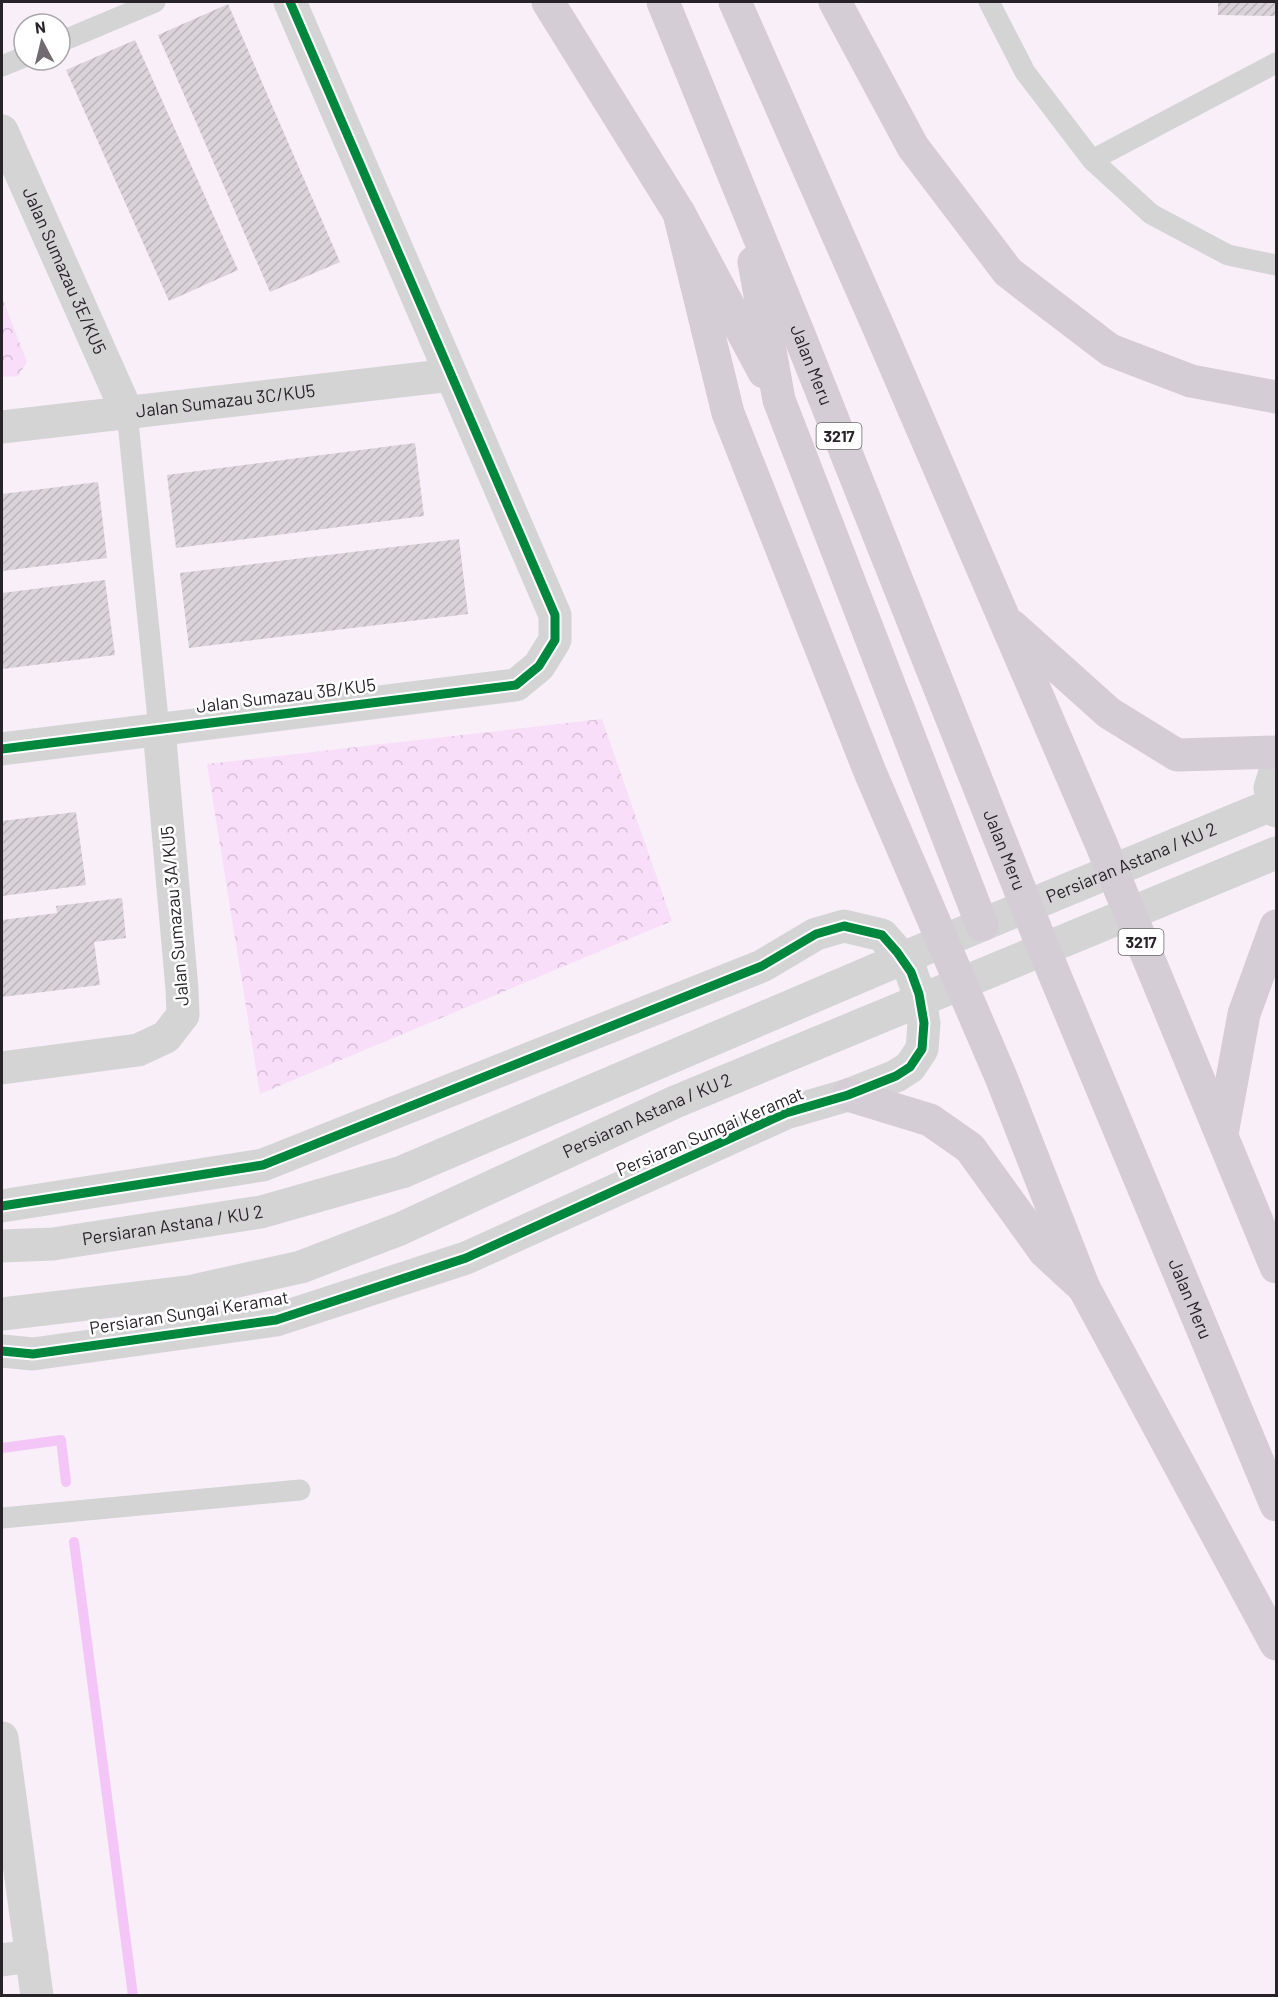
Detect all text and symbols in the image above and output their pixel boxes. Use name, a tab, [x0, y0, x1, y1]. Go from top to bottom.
north arrow	[12, 12, 72, 72]
text: N	[34, 17, 47, 37]
street label: Jalan Sumazau 3E/KU5	[18, 184, 112, 357]
street label: Jalan Meru	[786, 321, 838, 408]
street label: Jalan Sumazau 3C/KU5	[135, 379, 316, 421]
road number: 3217	[816, 423, 862, 449]
street label: Jalan Sumazau 3B/KU5	[195, 673, 377, 717]
street label: Jalan Meru	[979, 806, 1031, 893]
street label: Persiaran Astana / KU 2	[1042, 817, 1219, 907]
street label: Jalan Sumazau 3A/KU5	[155, 825, 193, 1007]
road number: 3217	[1118, 929, 1164, 955]
street label: Persiaran Astana / KU 2	[559, 1068, 735, 1162]
street label: Persiaran Sungai Keramat	[613, 1082, 807, 1181]
street label: Persiaran Astana / KU 2	[81, 1200, 264, 1249]
street label: Jalan Meru	[1164, 1255, 1217, 1342]
street label: Persiaran Sungai Keramat	[88, 1285, 290, 1339]

